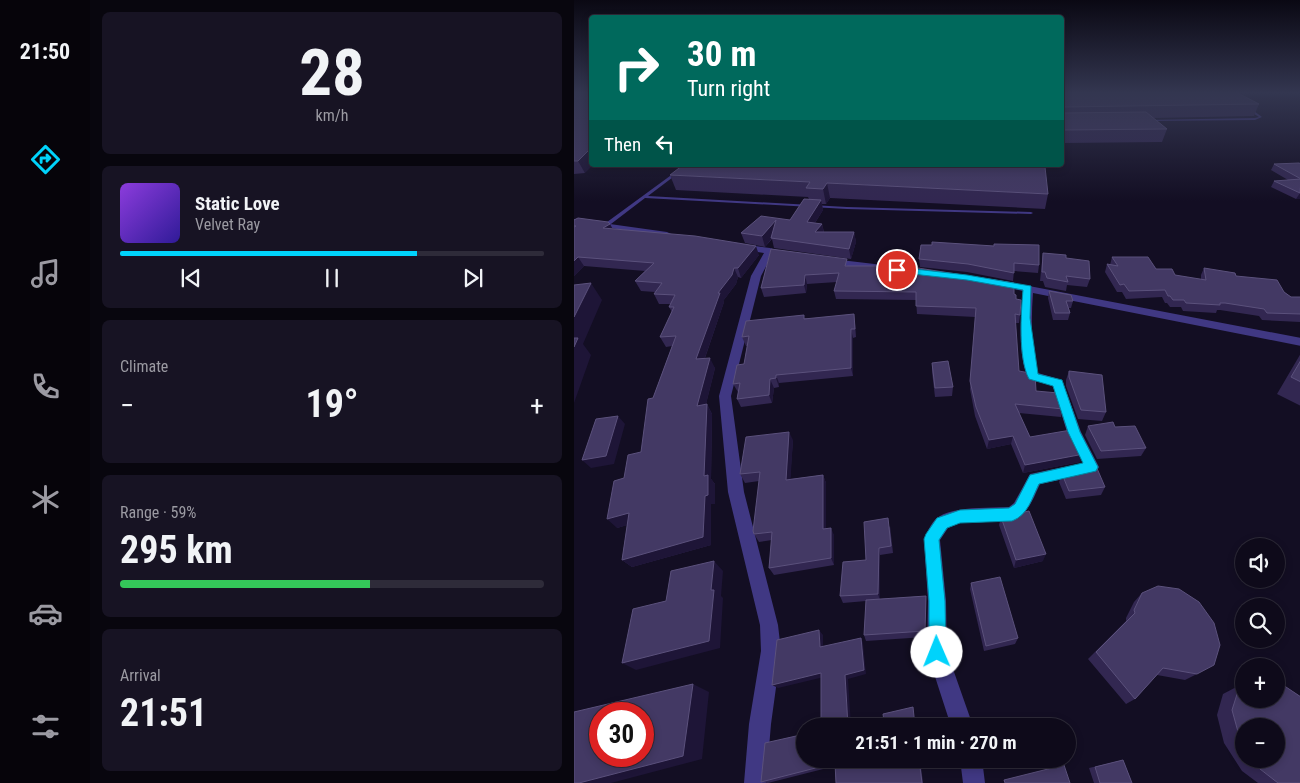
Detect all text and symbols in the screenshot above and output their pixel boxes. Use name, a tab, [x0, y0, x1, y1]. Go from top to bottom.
text: 30 m	[687, 34, 756, 75]
text: 28	[299, 35, 365, 111]
icon: right	[604, 35, 669, 100]
text: 21:50	[20, 39, 70, 64]
text: Turn right	[687, 76, 770, 101]
text: km/h	[316, 106, 348, 125]
icon: left	[651, 130, 679, 158]
text: Then	[604, 133, 641, 156]
icon: directions	[28, 142, 63, 177]
text: Static Love	[195, 192, 280, 215]
text: Velvet Ray	[195, 215, 260, 234]
pin	[876, 249, 918, 291]
icon: music	[28, 256, 63, 291]
icon: arrive	[883, 256, 911, 284]
icon: previous	[177, 264, 205, 292]
icon: pause	[318, 264, 346, 292]
icon: next	[459, 264, 487, 292]
text: Climate	[120, 357, 168, 376]
icon: phone	[28, 369, 63, 404]
text: 19°	[305, 382, 359, 426]
text: −	[120, 389, 134, 422]
text: +	[530, 389, 544, 422]
icon: climate	[28, 482, 63, 517]
text: Range · 59%	[120, 503, 196, 522]
text: 295 km	[120, 528, 233, 572]
map controls	[1235, 538, 1285, 768]
button: sound	[1235, 538, 1285, 588]
icon: car	[28, 596, 63, 631]
button: search	[1235, 598, 1285, 648]
position arrow	[910, 625, 962, 677]
button: +	[1235, 658, 1285, 708]
text: Arrival	[120, 666, 161, 685]
text: 21:51	[120, 691, 207, 735]
speed limit sign: 30	[589, 702, 654, 767]
icon: filters	[28, 709, 63, 744]
button: −	[1235, 718, 1285, 768]
text: 21:51 · 1 min · 270 m	[855, 731, 1017, 754]

